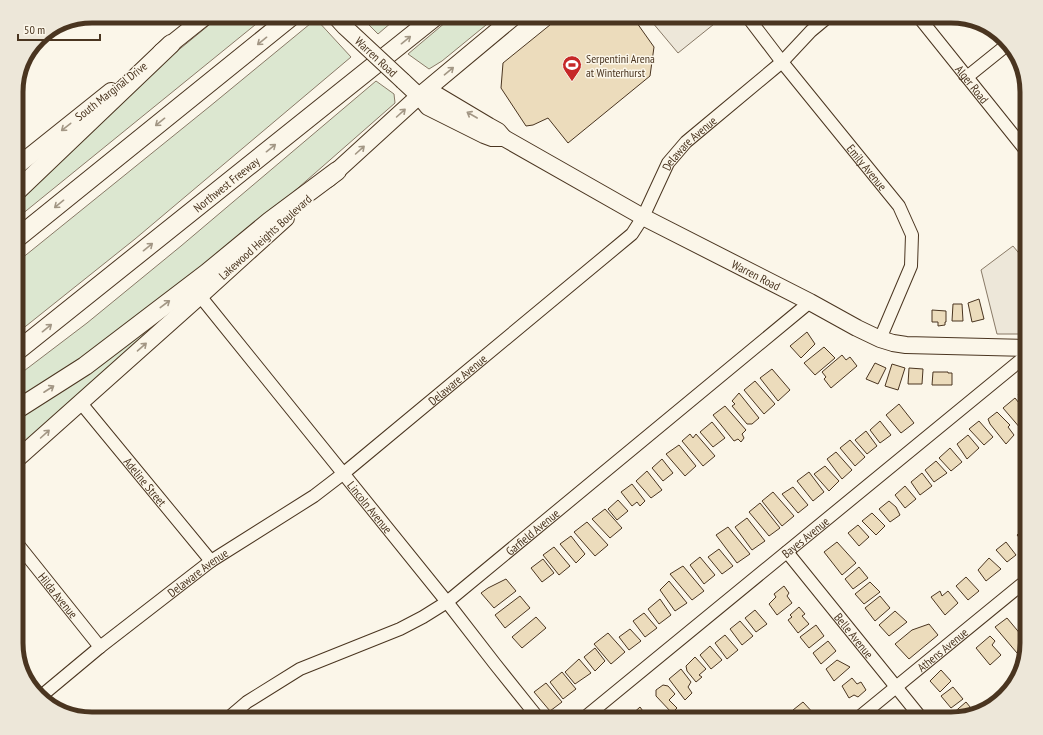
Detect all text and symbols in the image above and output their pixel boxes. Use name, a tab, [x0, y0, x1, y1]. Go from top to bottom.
scale bar	[18, 16, 100, 42]
text: 50 m	[24, 22, 45, 37]
street label: Warren Road	[352, 33, 401, 80]
one-way arrow	[256, 36, 267, 45]
one-way arrow	[400, 36, 411, 45]
place label: Serpentini Arena at Winterhurst	[586, 51, 655, 80]
sports icon: Serpentini Arena at Winterhurst	[561, 54, 583, 82]
street label: South Marginal Drive	[72, 58, 150, 124]
street label: Alger Road	[952, 62, 992, 106]
one-way arrow	[444, 67, 455, 76]
one-way arrow	[396, 108, 406, 118]
one-way arrow	[466, 111, 478, 119]
street label: Delaware Avenue	[658, 112, 719, 172]
one-way arrow	[155, 118, 166, 127]
one-way arrow	[61, 123, 72, 131]
street label: Emily Avenue	[844, 141, 890, 193]
one-way arrow	[266, 143, 277, 152]
one-way arrow	[355, 146, 365, 155]
street label: Northwest Freeway	[190, 153, 262, 215]
street label: Lakewood Heights Boulevard	[215, 191, 315, 283]
one-way arrow	[54, 200, 65, 208]
one-way arrow	[143, 242, 154, 251]
street label: Warren Road	[729, 256, 783, 293]
one-way arrow	[160, 300, 171, 309]
one-way arrow	[41, 324, 52, 332]
one-way arrow	[137, 343, 148, 352]
street label: Delaware Avenue	[425, 351, 489, 408]
one-way arrow	[43, 385, 54, 393]
one-way arrow	[40, 429, 50, 438]
street label: Adeline Street	[121, 454, 170, 510]
street label: Lincoln Avenue	[345, 478, 396, 536]
street label: Garfield Avenue	[502, 505, 562, 558]
street label: Bayes Avenue	[778, 513, 832, 561]
street label: Delaware Avenue	[164, 545, 231, 600]
street label: Hilda Avenue	[36, 569, 81, 621]
street label: Belle Avenue	[832, 610, 877, 661]
street label: Athens Avenue	[914, 624, 971, 675]

